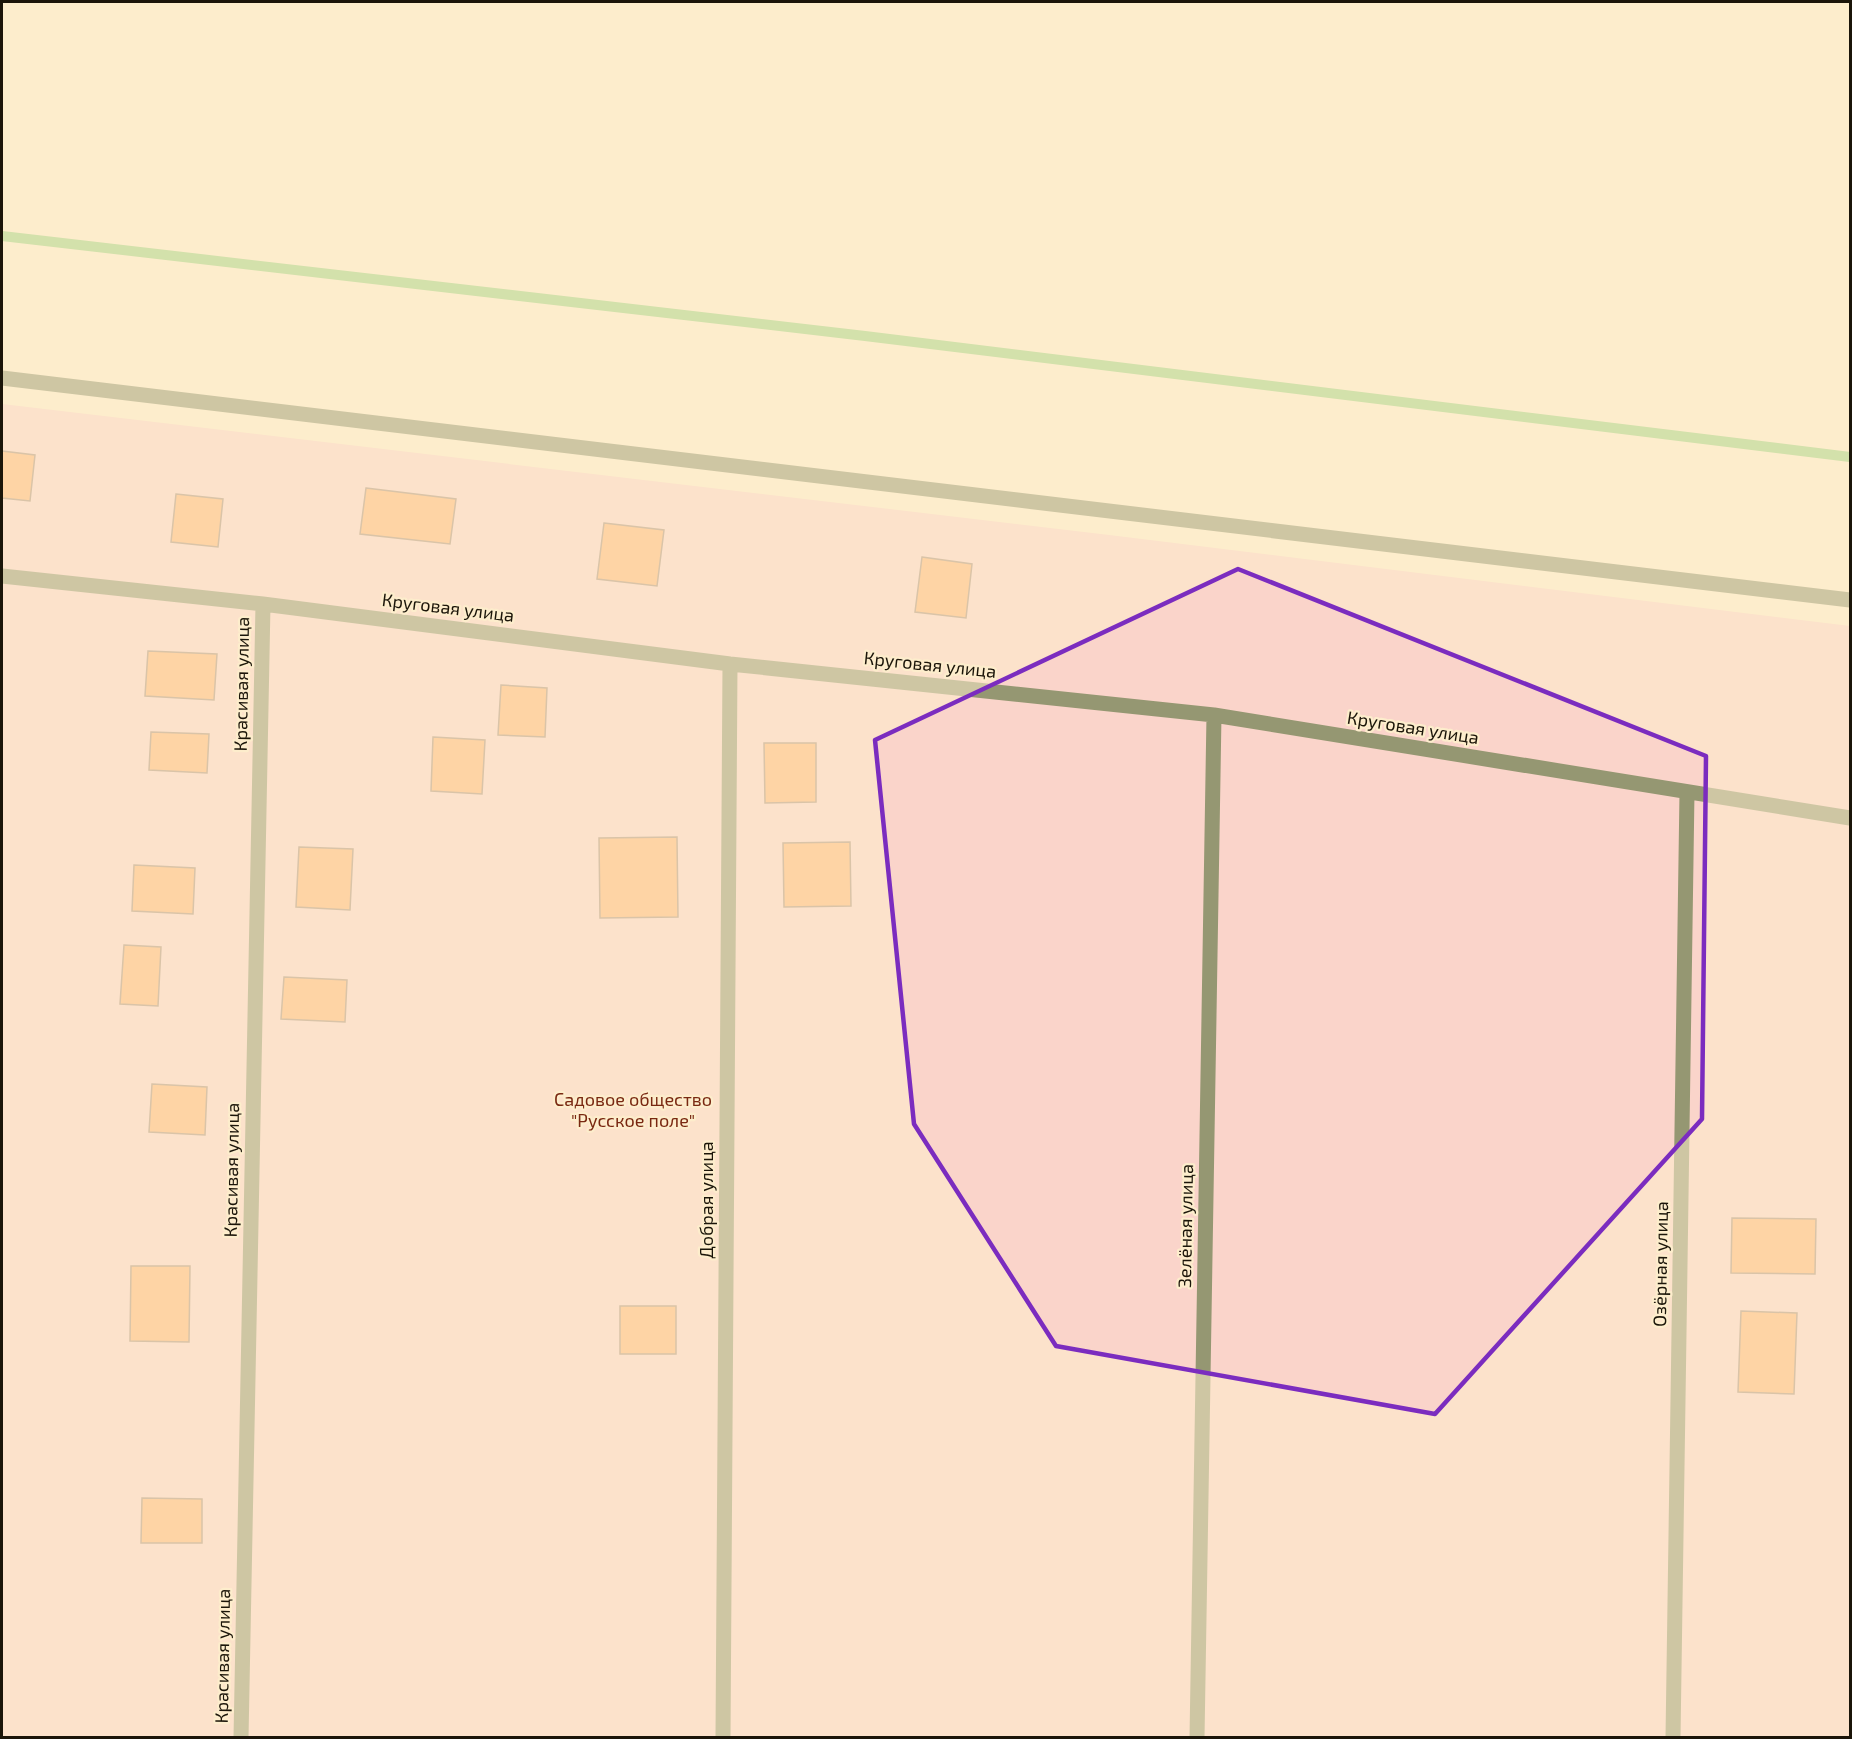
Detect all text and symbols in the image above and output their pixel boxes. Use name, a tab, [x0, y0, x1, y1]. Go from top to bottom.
street label: Круговая улица	[381, 588, 516, 626]
street label: Красивая улица	[229, 616, 253, 751]
street label: Круговая улица	[863, 646, 997, 682]
street label: Круговая улица	[1346, 706, 1481, 748]
park label: Садовое общество "Русское поле"	[554, 1088, 712, 1131]
street label: Красивая улица	[219, 1102, 243, 1237]
street label: Добрая улица	[695, 1141, 717, 1259]
street label: Зелёная улица	[1173, 1164, 1197, 1288]
street label: Озёрная улица	[1648, 1201, 1672, 1327]
street label: Красивая улица	[210, 1588, 234, 1723]

